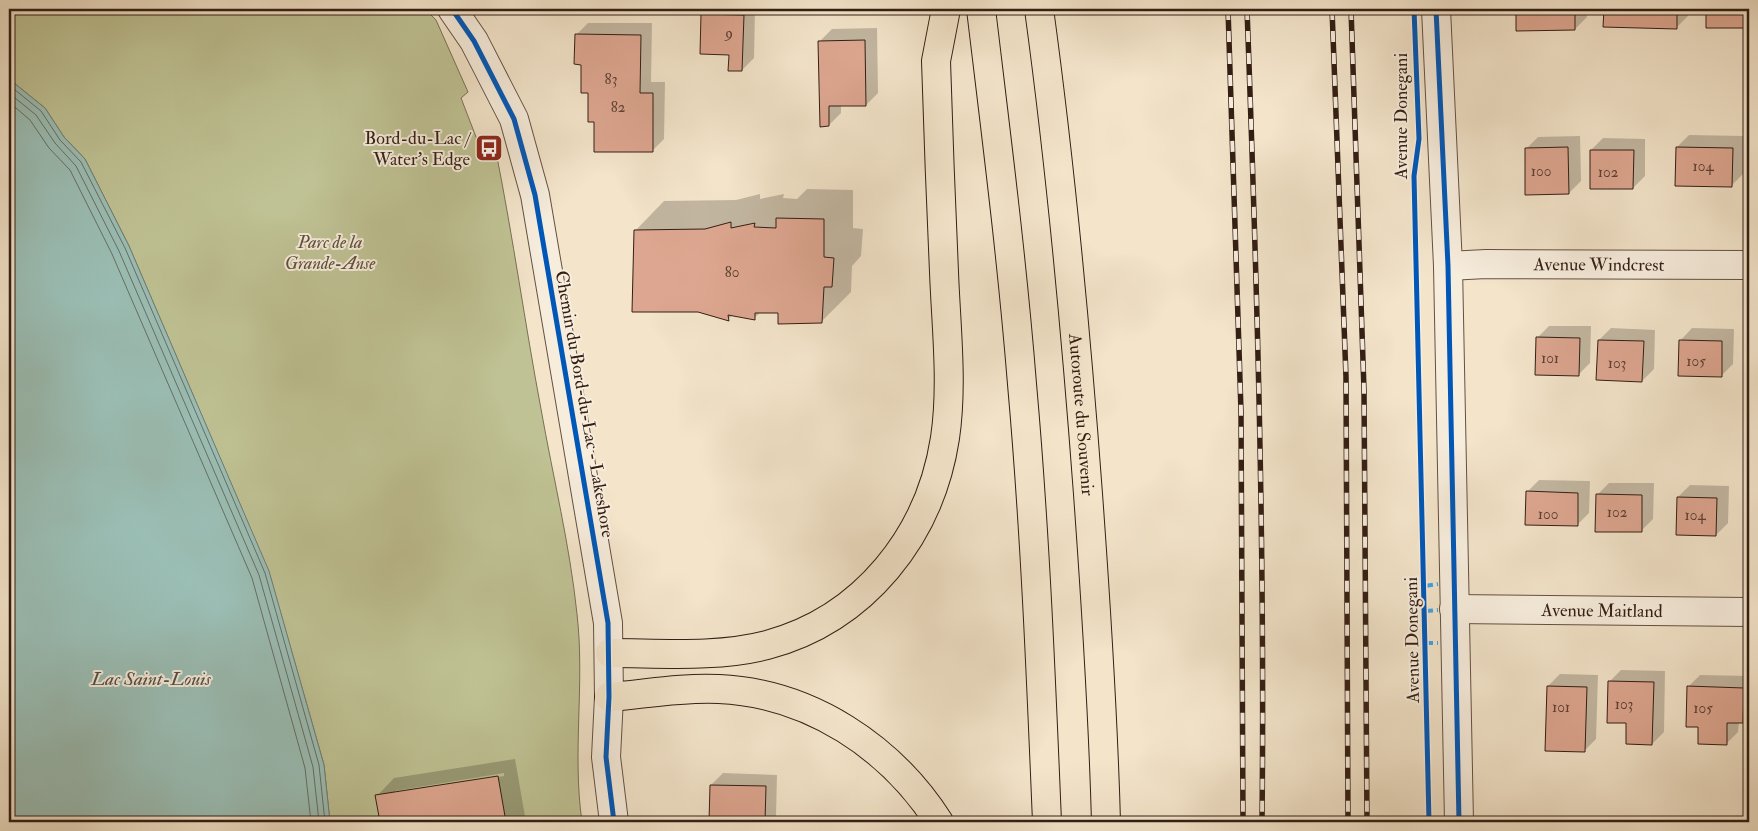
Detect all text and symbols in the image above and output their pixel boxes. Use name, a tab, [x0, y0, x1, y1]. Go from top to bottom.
house number: 9	[724, 24, 733, 43]
street label: Avenue Donegani	[1390, 53, 1413, 180]
house number: 83	[605, 70, 617, 89]
house number: 82	[611, 98, 626, 117]
place label: Bord-du-Lac / Water's Edge	[365, 127, 472, 171]
bus stop icon: Bord-du-Lac / Water's Edge	[474, 133, 504, 163]
house number: 104	[1693, 157, 1714, 176]
house number: 100	[1531, 162, 1551, 181]
house number: 102	[1598, 163, 1619, 182]
park label: Parc de la Grande-Anse	[285, 231, 376, 275]
street label: Avenue Windcrest	[1533, 253, 1664, 277]
house number: 80	[725, 263, 739, 282]
street label: Chemin du Bord-du-Lac - Lakeshore	[550, 269, 619, 540]
street label: Autoroute du Souvenir	[1063, 332, 1099, 497]
house number: 101	[1541, 349, 1559, 368]
house number: 105	[1686, 352, 1706, 371]
house number: 103	[1608, 354, 1626, 373]
house number: 102	[1607, 503, 1628, 522]
house number: 100	[1538, 505, 1558, 524]
house number: 104	[1685, 506, 1706, 525]
street label: Avenue Donegani	[1400, 576, 1425, 704]
street label: Avenue Maitland	[1540, 599, 1663, 623]
water label: Lac Saint-Louis	[90, 667, 211, 691]
house number: 103	[1615, 695, 1633, 714]
house number: 101	[1552, 698, 1570, 717]
house number: 105	[1693, 699, 1713, 718]

